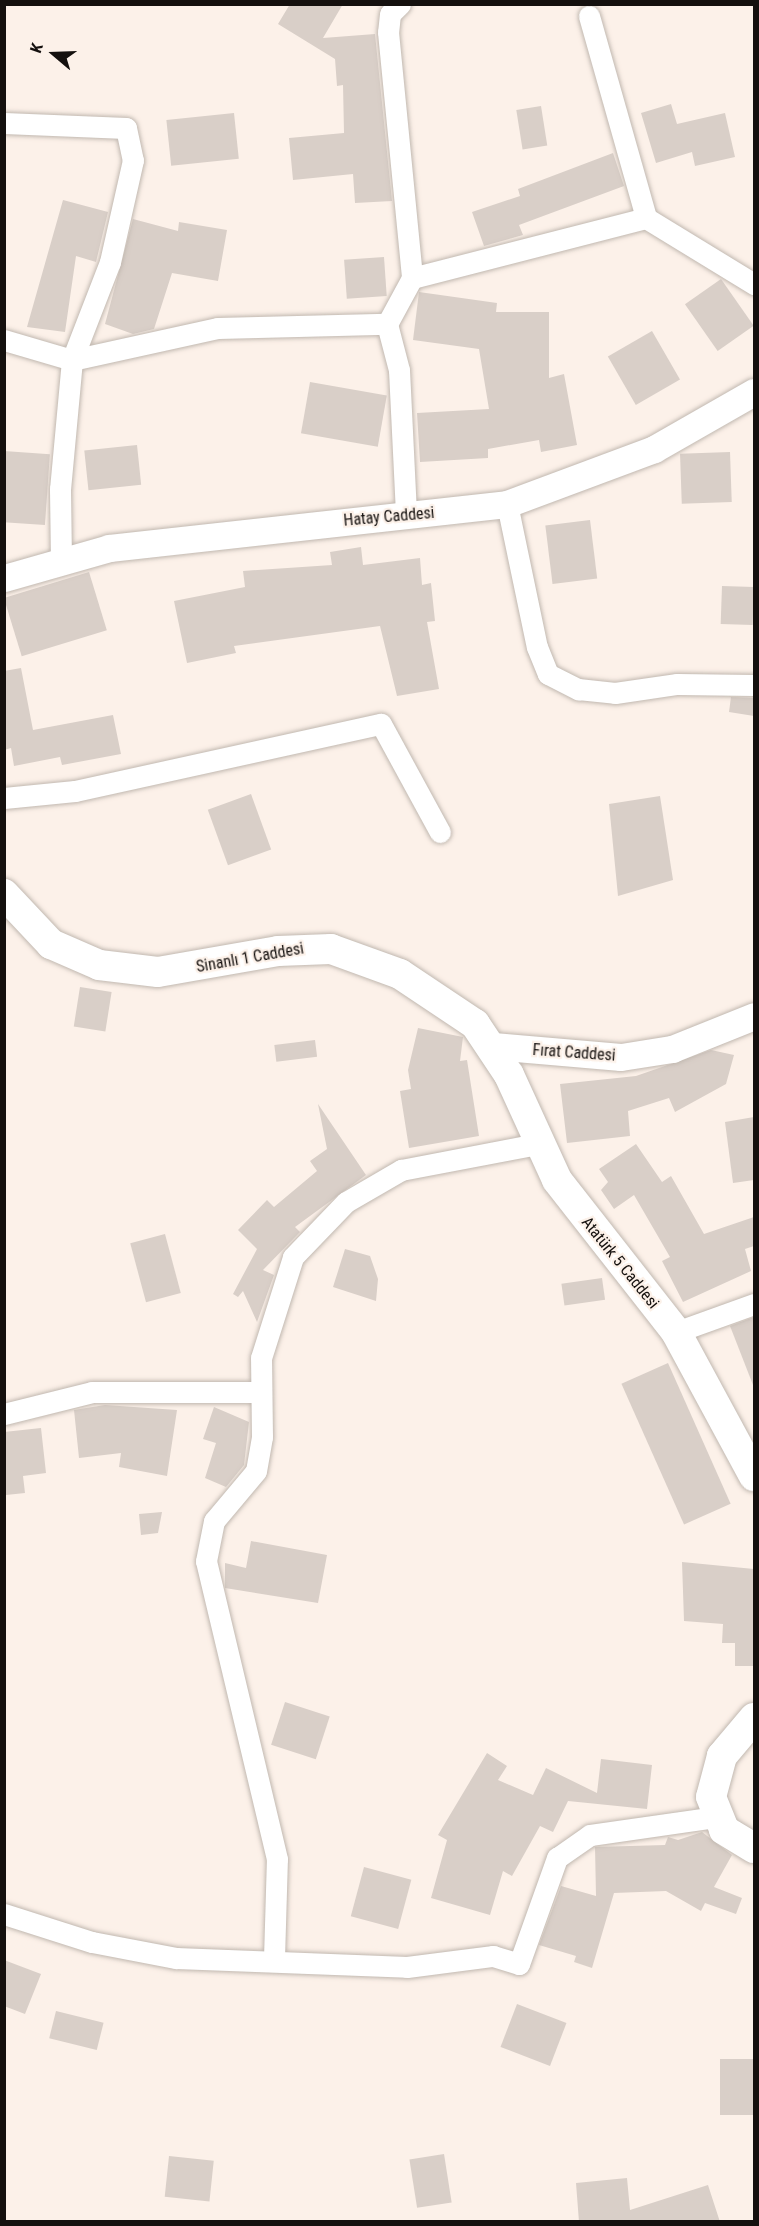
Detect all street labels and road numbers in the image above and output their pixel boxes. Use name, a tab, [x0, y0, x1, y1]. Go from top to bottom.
street label: Hatay Caddesi	[343, 503, 435, 531]
street label: Sinanlı 1 Caddesi	[195, 939, 305, 977]
street label: Fırat Caddesi	[532, 1041, 616, 1065]
street label: Atatürk 5 Caddesi	[577, 1213, 663, 1313]

